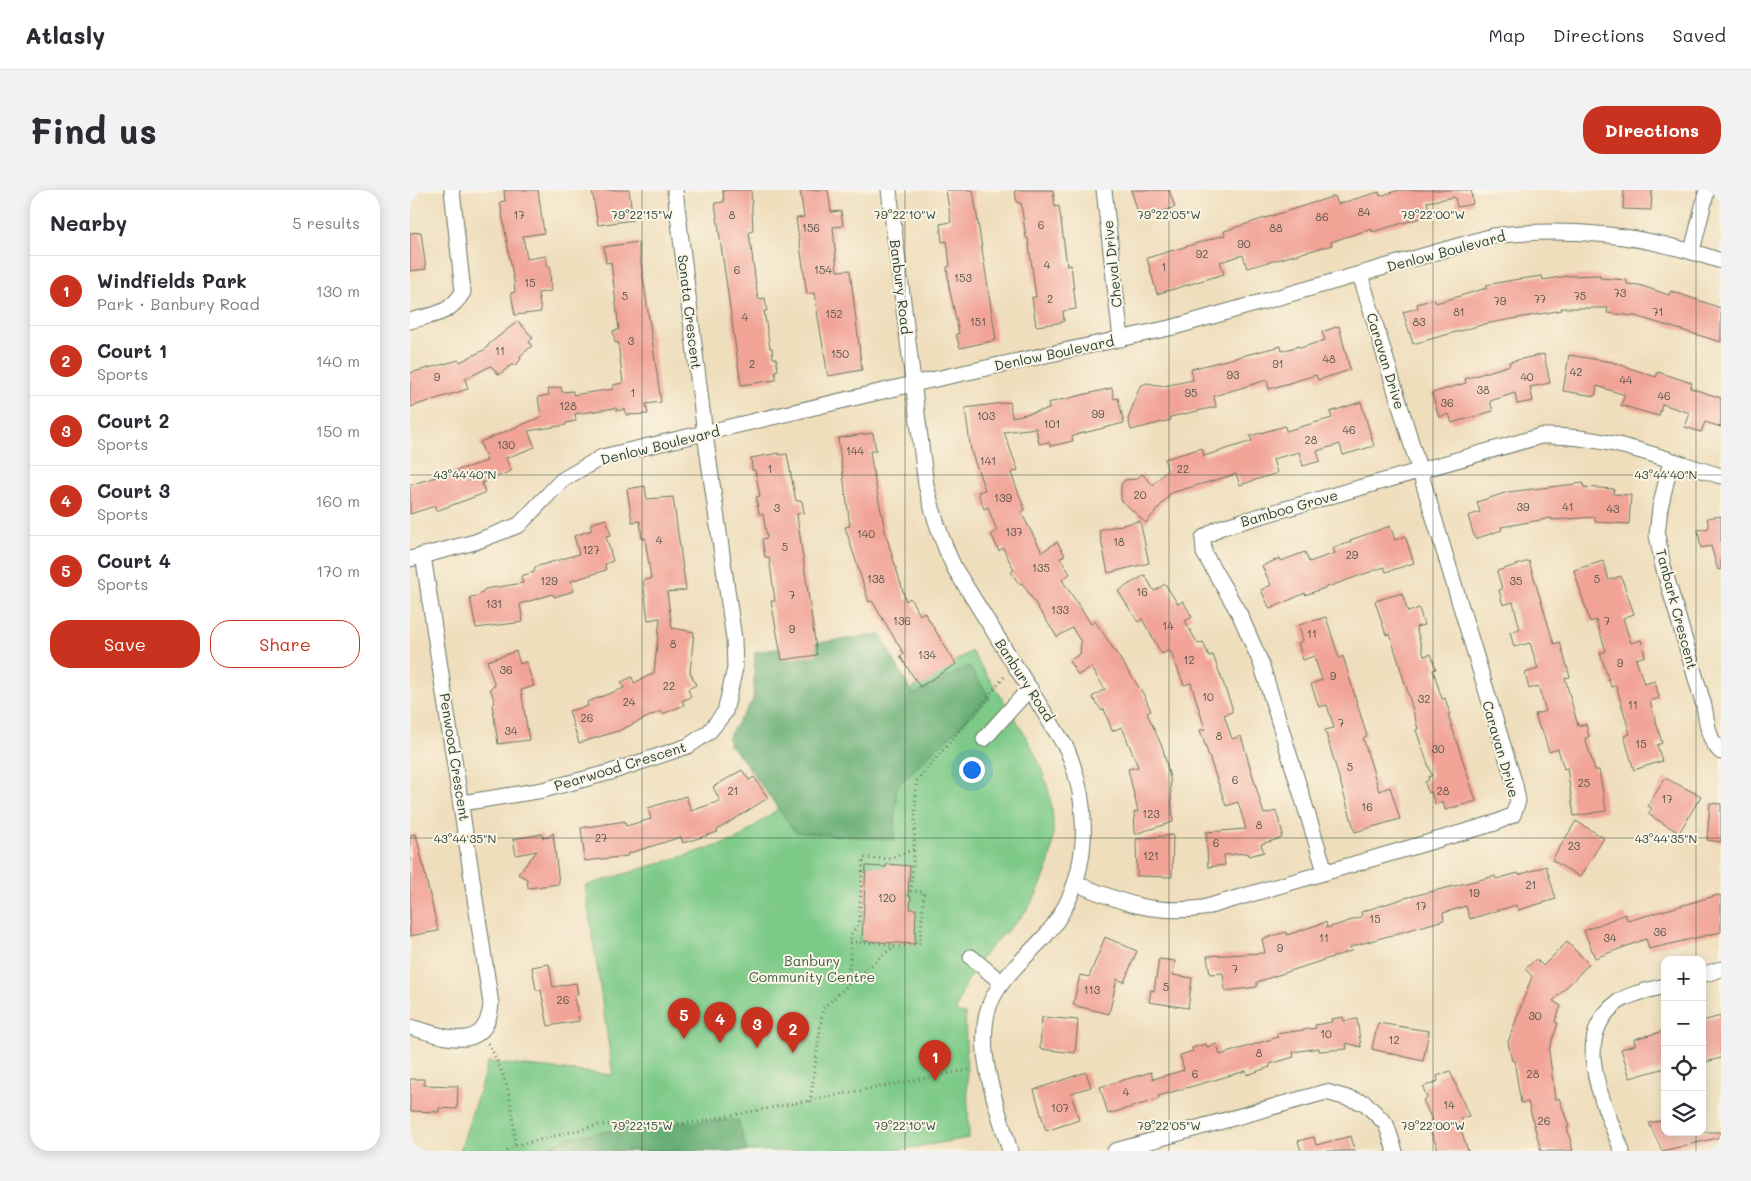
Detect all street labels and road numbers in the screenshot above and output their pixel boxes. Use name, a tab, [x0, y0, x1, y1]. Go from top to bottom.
street label: Cheval Drive	[1098, 219, 1126, 309]
street label: Denlow Boulevard	[1385, 226, 1508, 276]
street label: Banbury Road	[886, 238, 916, 336]
street label: Sonata Crescent	[674, 254, 706, 370]
street label: Caravan Drive	[1362, 310, 1410, 412]
street label: Denlow Boulevard	[992, 331, 1116, 375]
street label: Denlow Boulevard	[598, 421, 722, 469]
street label: Bamboo Grove	[1238, 485, 1340, 531]
street label: Tanbark Crescent	[1652, 547, 1702, 671]
street label: Banbury Road	[991, 635, 1059, 725]
street label: Penwood Crescent	[436, 692, 474, 822]
street label: Caravan Drive	[1478, 698, 1524, 800]
street label: Pearwood Crescent	[552, 737, 688, 795]

